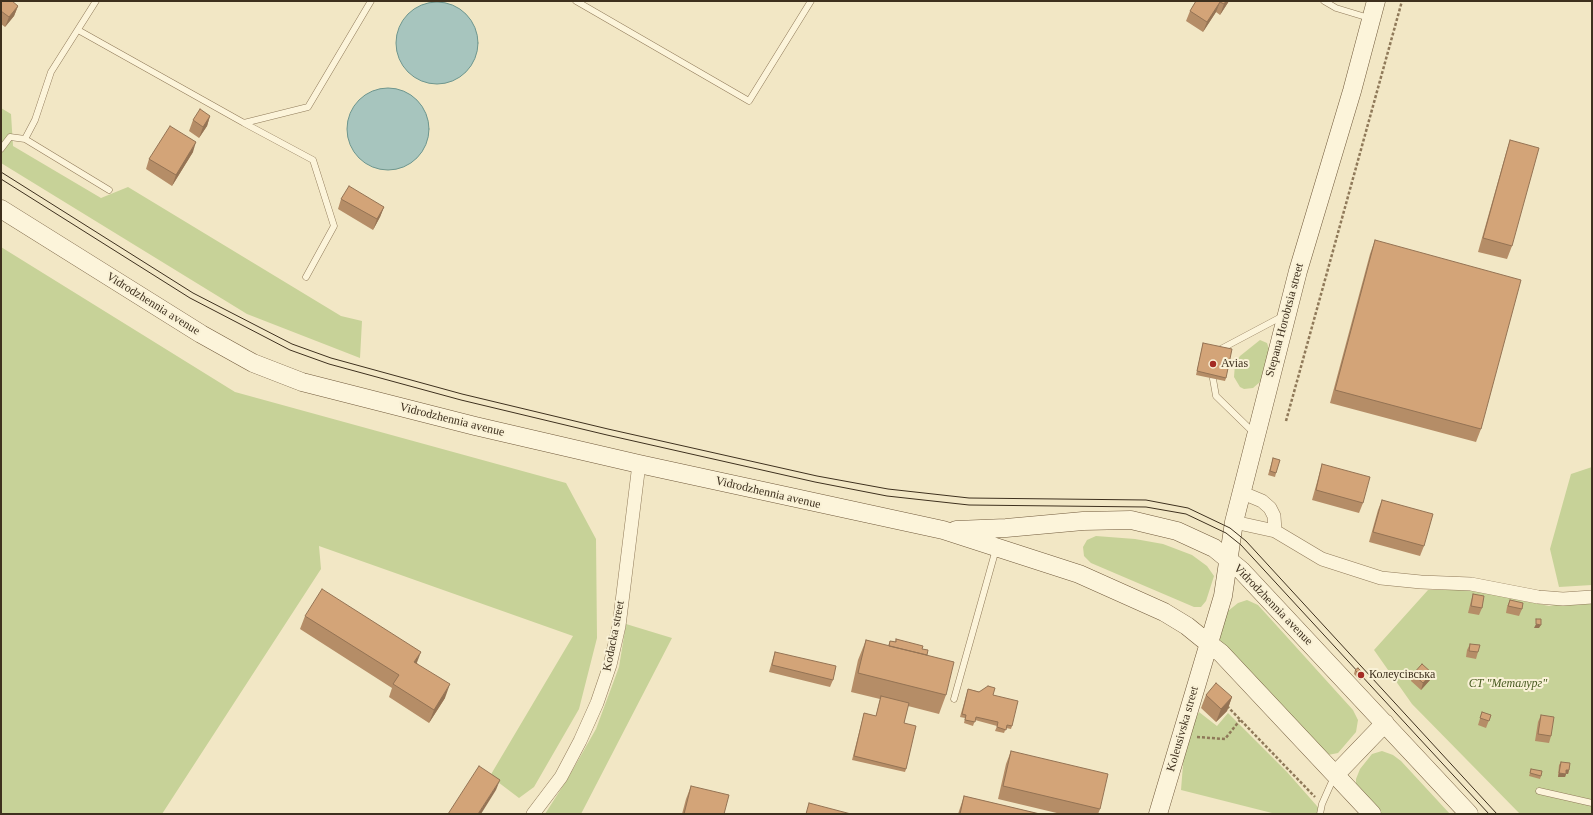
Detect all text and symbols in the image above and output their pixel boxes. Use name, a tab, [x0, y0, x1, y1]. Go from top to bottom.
street label: Stepana Horobtsia street	[1263, 261, 1307, 379]
street label: Vidrodzhennia avenue	[104, 269, 202, 339]
place label: Avias	[1221, 357, 1248, 371]
marker: Avias	[1208, 359, 1218, 369]
street label: Vidrodzhennia avenue	[398, 400, 506, 440]
street label: Vidrodzhennia avenue	[714, 474, 822, 512]
street label: Vidrodzhennia avenue	[1230, 561, 1316, 649]
street label: Kodacka street	[600, 599, 628, 673]
place label: Колеусівська	[1369, 668, 1435, 682]
marker: Колеусівська	[1356, 670, 1366, 680]
park label: СТ "Металург"	[1469, 677, 1547, 691]
street label: Koleusivska street	[1164, 685, 1202, 773]

